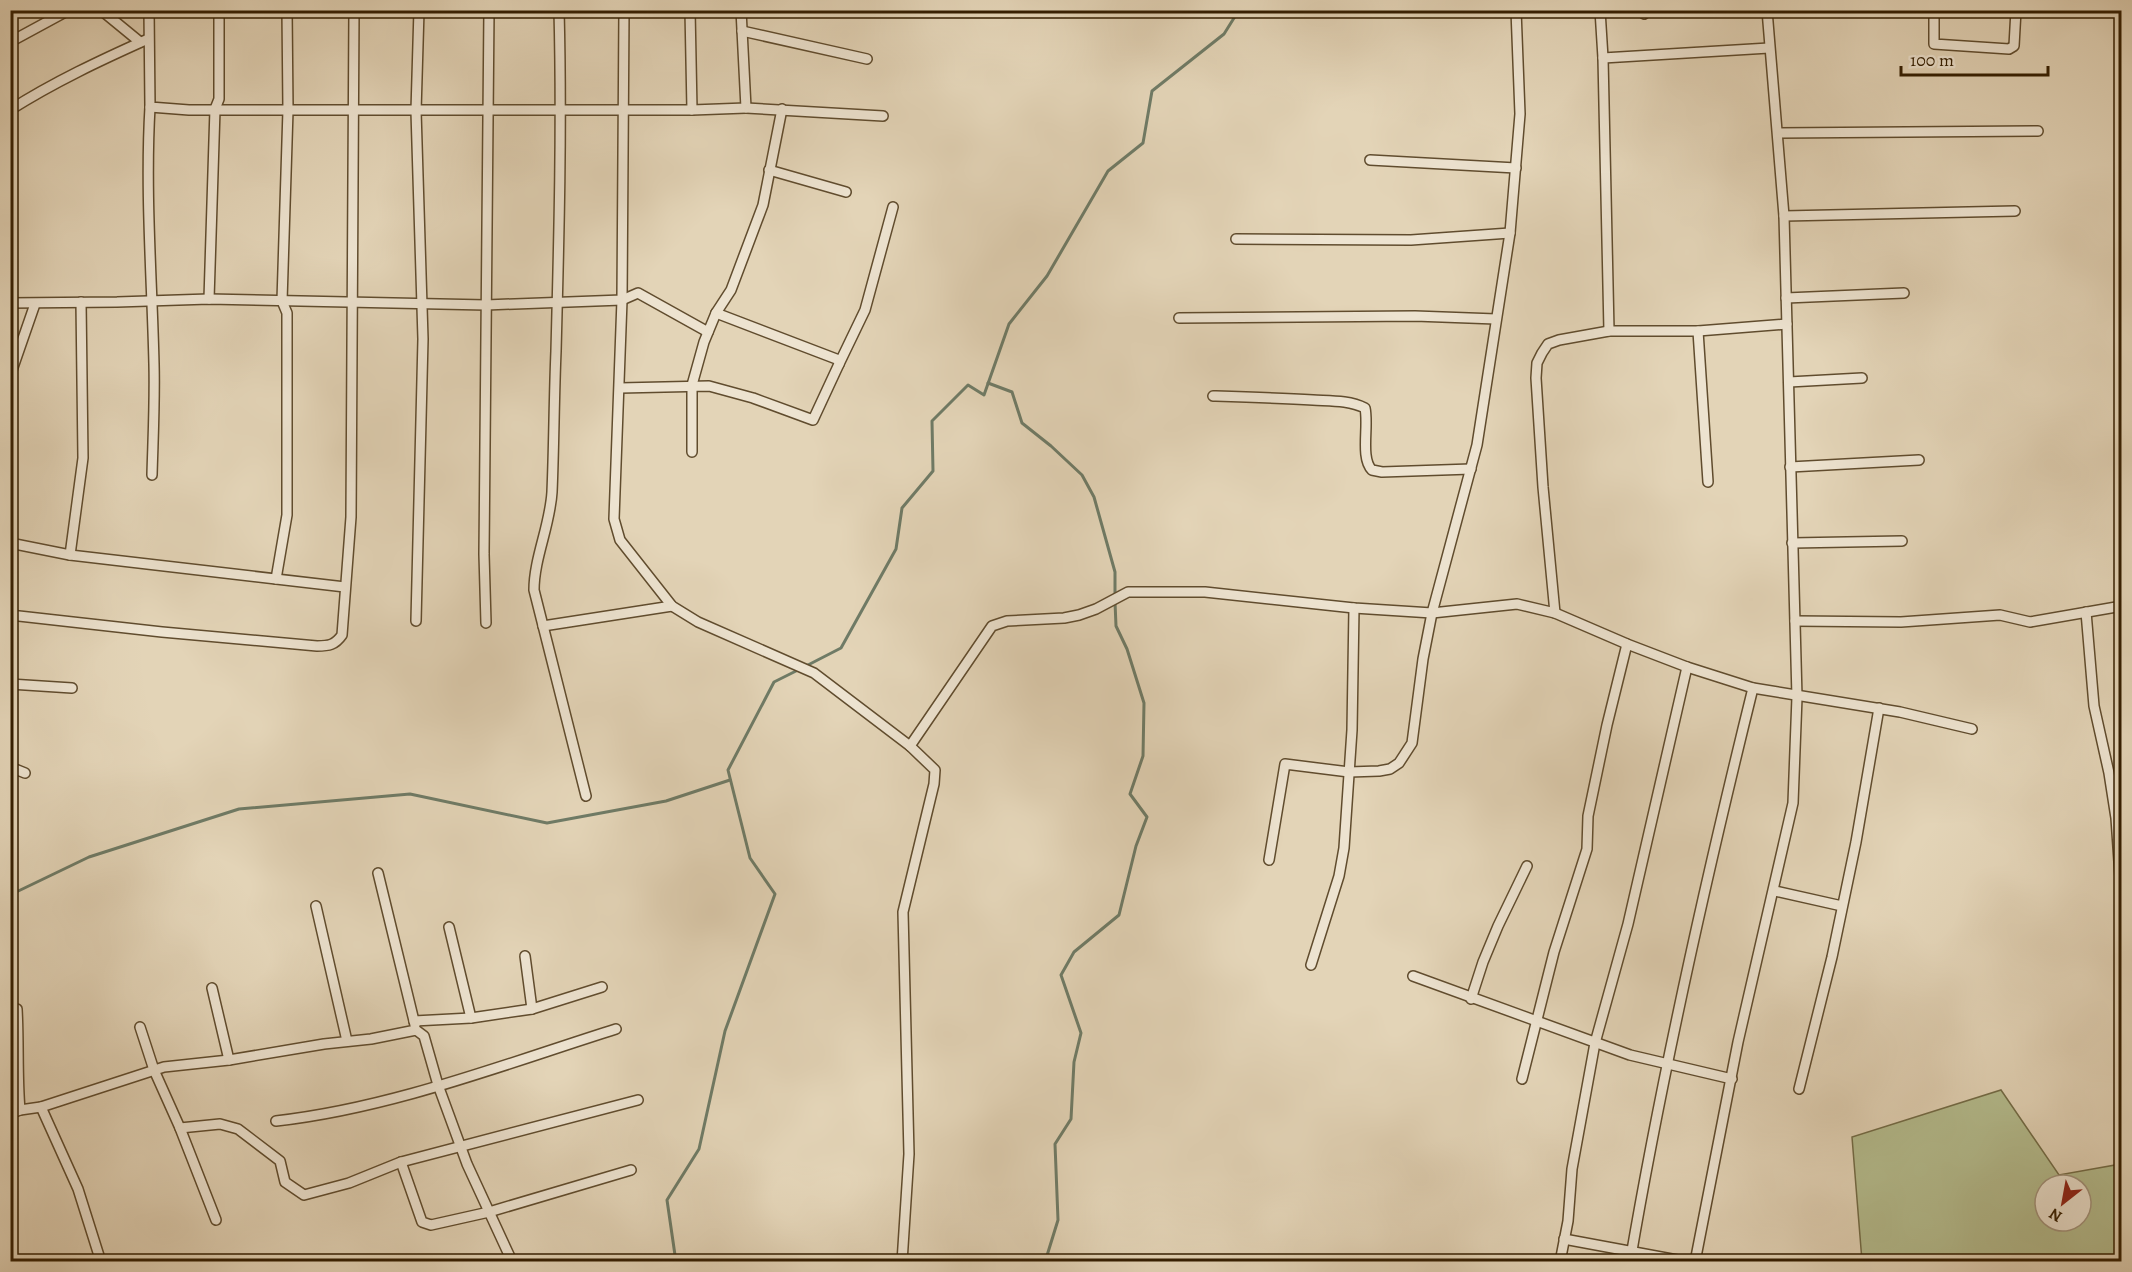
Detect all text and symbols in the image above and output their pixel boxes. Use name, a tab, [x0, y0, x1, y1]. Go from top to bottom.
scale bar	[1901, 39, 2048, 77]
text: 100 m	[1910, 48, 1954, 72]
north arrow	[2033, 1173, 2093, 1233]
text: N	[2045, 1202, 2066, 1227]

